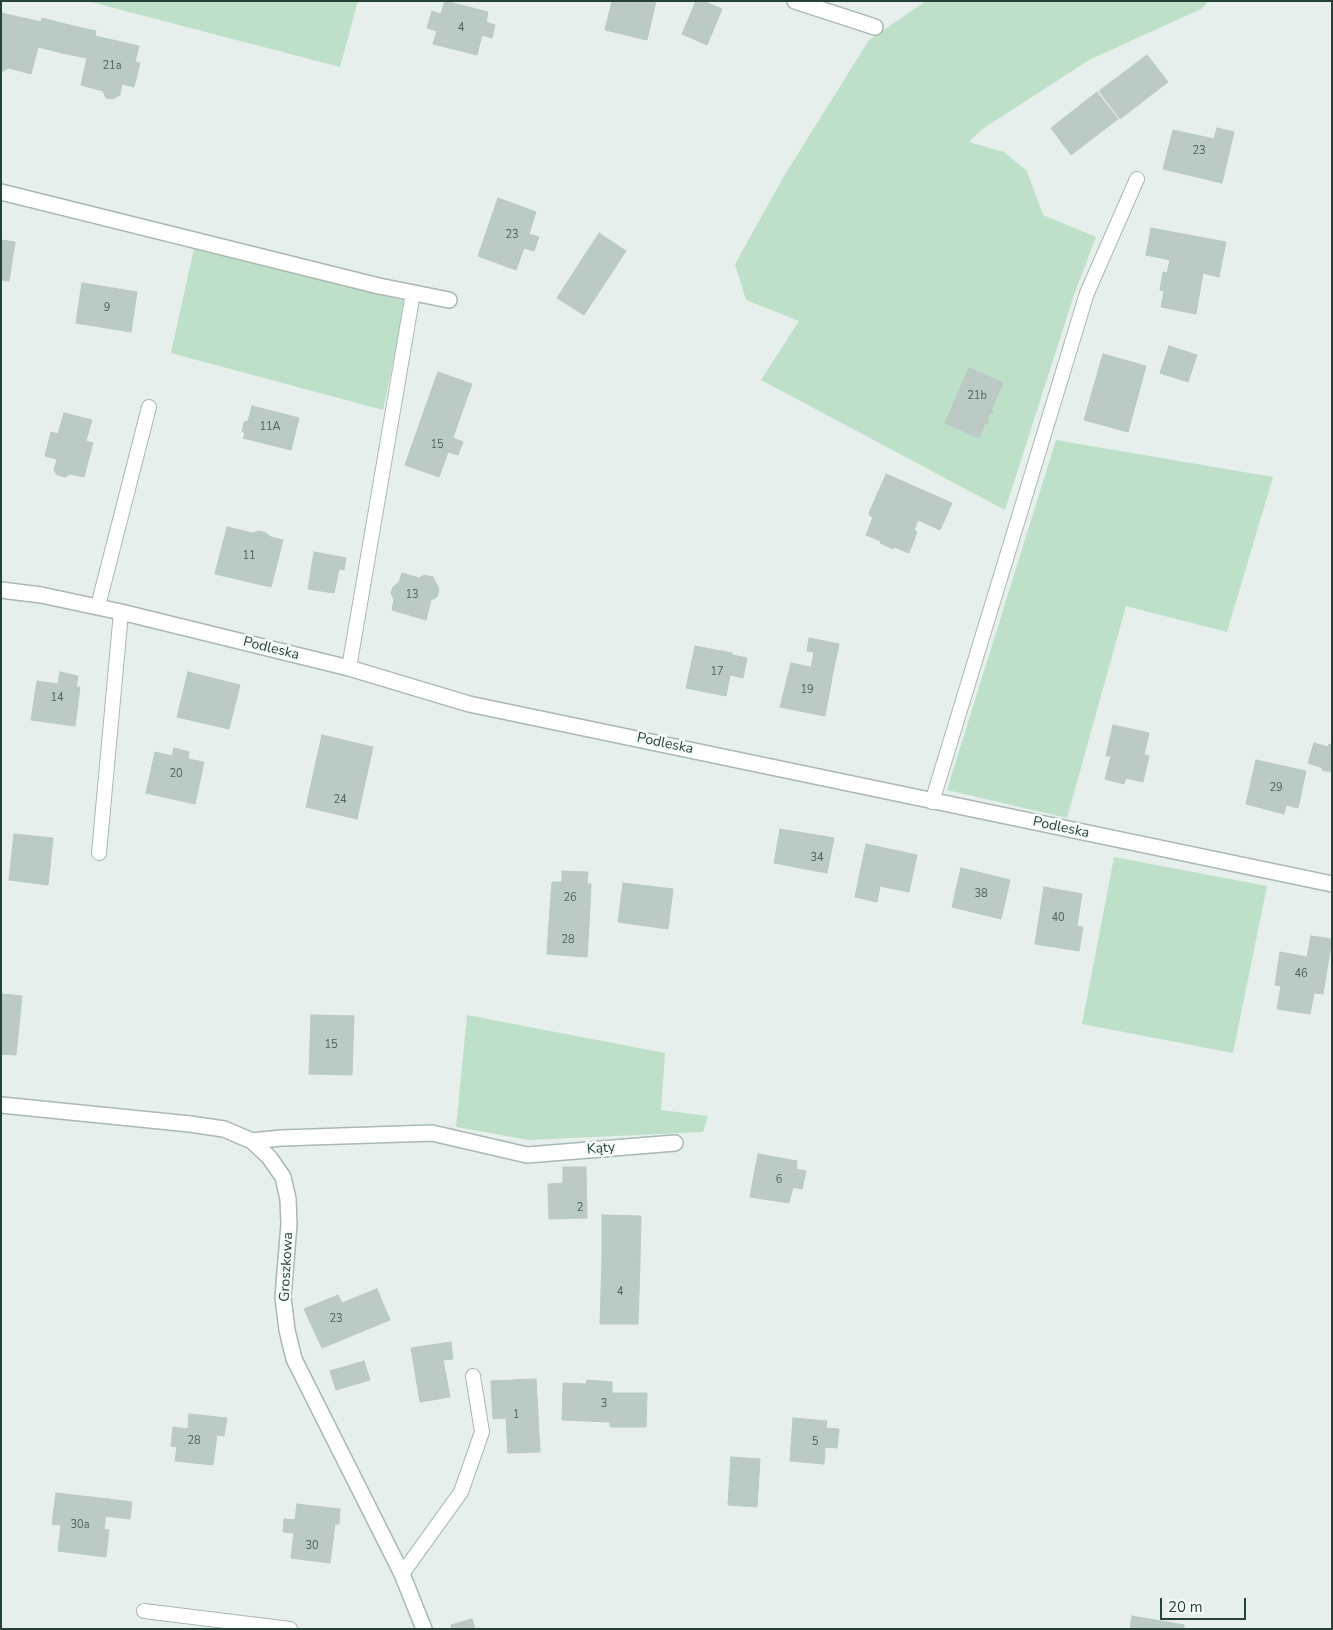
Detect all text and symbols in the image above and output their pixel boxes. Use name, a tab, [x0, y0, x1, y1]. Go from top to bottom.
house number: 4	[458, 21, 464, 35]
house number: 21a	[102, 59, 122, 73]
house number: 23	[1192, 144, 1206, 158]
house number: 23	[505, 228, 519, 242]
house number: 9	[104, 301, 110, 315]
house number: 21b	[967, 389, 987, 403]
house number: 11A	[259, 420, 281, 434]
house number: 15	[430, 438, 444, 452]
house number: 11	[242, 549, 256, 563]
house number: 13	[405, 588, 419, 602]
street label: Podleska	[241, 634, 301, 664]
house number: 17	[710, 665, 724, 679]
house number: 19	[800, 683, 814, 697]
house number: 14	[50, 691, 64, 705]
street label: Podleska	[635, 730, 695, 758]
house number: 20	[169, 767, 183, 781]
house number: 29	[1269, 781, 1283, 795]
house number: 24	[333, 793, 347, 807]
street label: Podleska	[1031, 814, 1091, 842]
house number: 34	[810, 851, 824, 865]
house number: 38	[974, 887, 988, 901]
house number: 26	[563, 891, 577, 905]
house number: 40	[1051, 911, 1065, 925]
house number: 28	[561, 933, 575, 947]
house number: 46	[1294, 967, 1308, 981]
house number: 15	[324, 1038, 338, 1052]
street label: Kąty	[586, 1139, 616, 1159]
house number: 6	[776, 1173, 782, 1187]
house number: 2	[577, 1201, 583, 1215]
street label: Groszkowa	[277, 1232, 297, 1302]
house number: 4	[617, 1285, 623, 1299]
house number: 23	[329, 1312, 343, 1326]
house number: 3	[601, 1397, 607, 1411]
house number: 1	[513, 1408, 519, 1422]
house number: 28	[187, 1434, 201, 1448]
house number: 5	[812, 1435, 818, 1449]
house number: 30a	[70, 1518, 90, 1532]
house number: 30	[305, 1539, 319, 1553]
scale bar	[1163, 1588, 1249, 1620]
text: 20 m	[1168, 1597, 1203, 1617]

